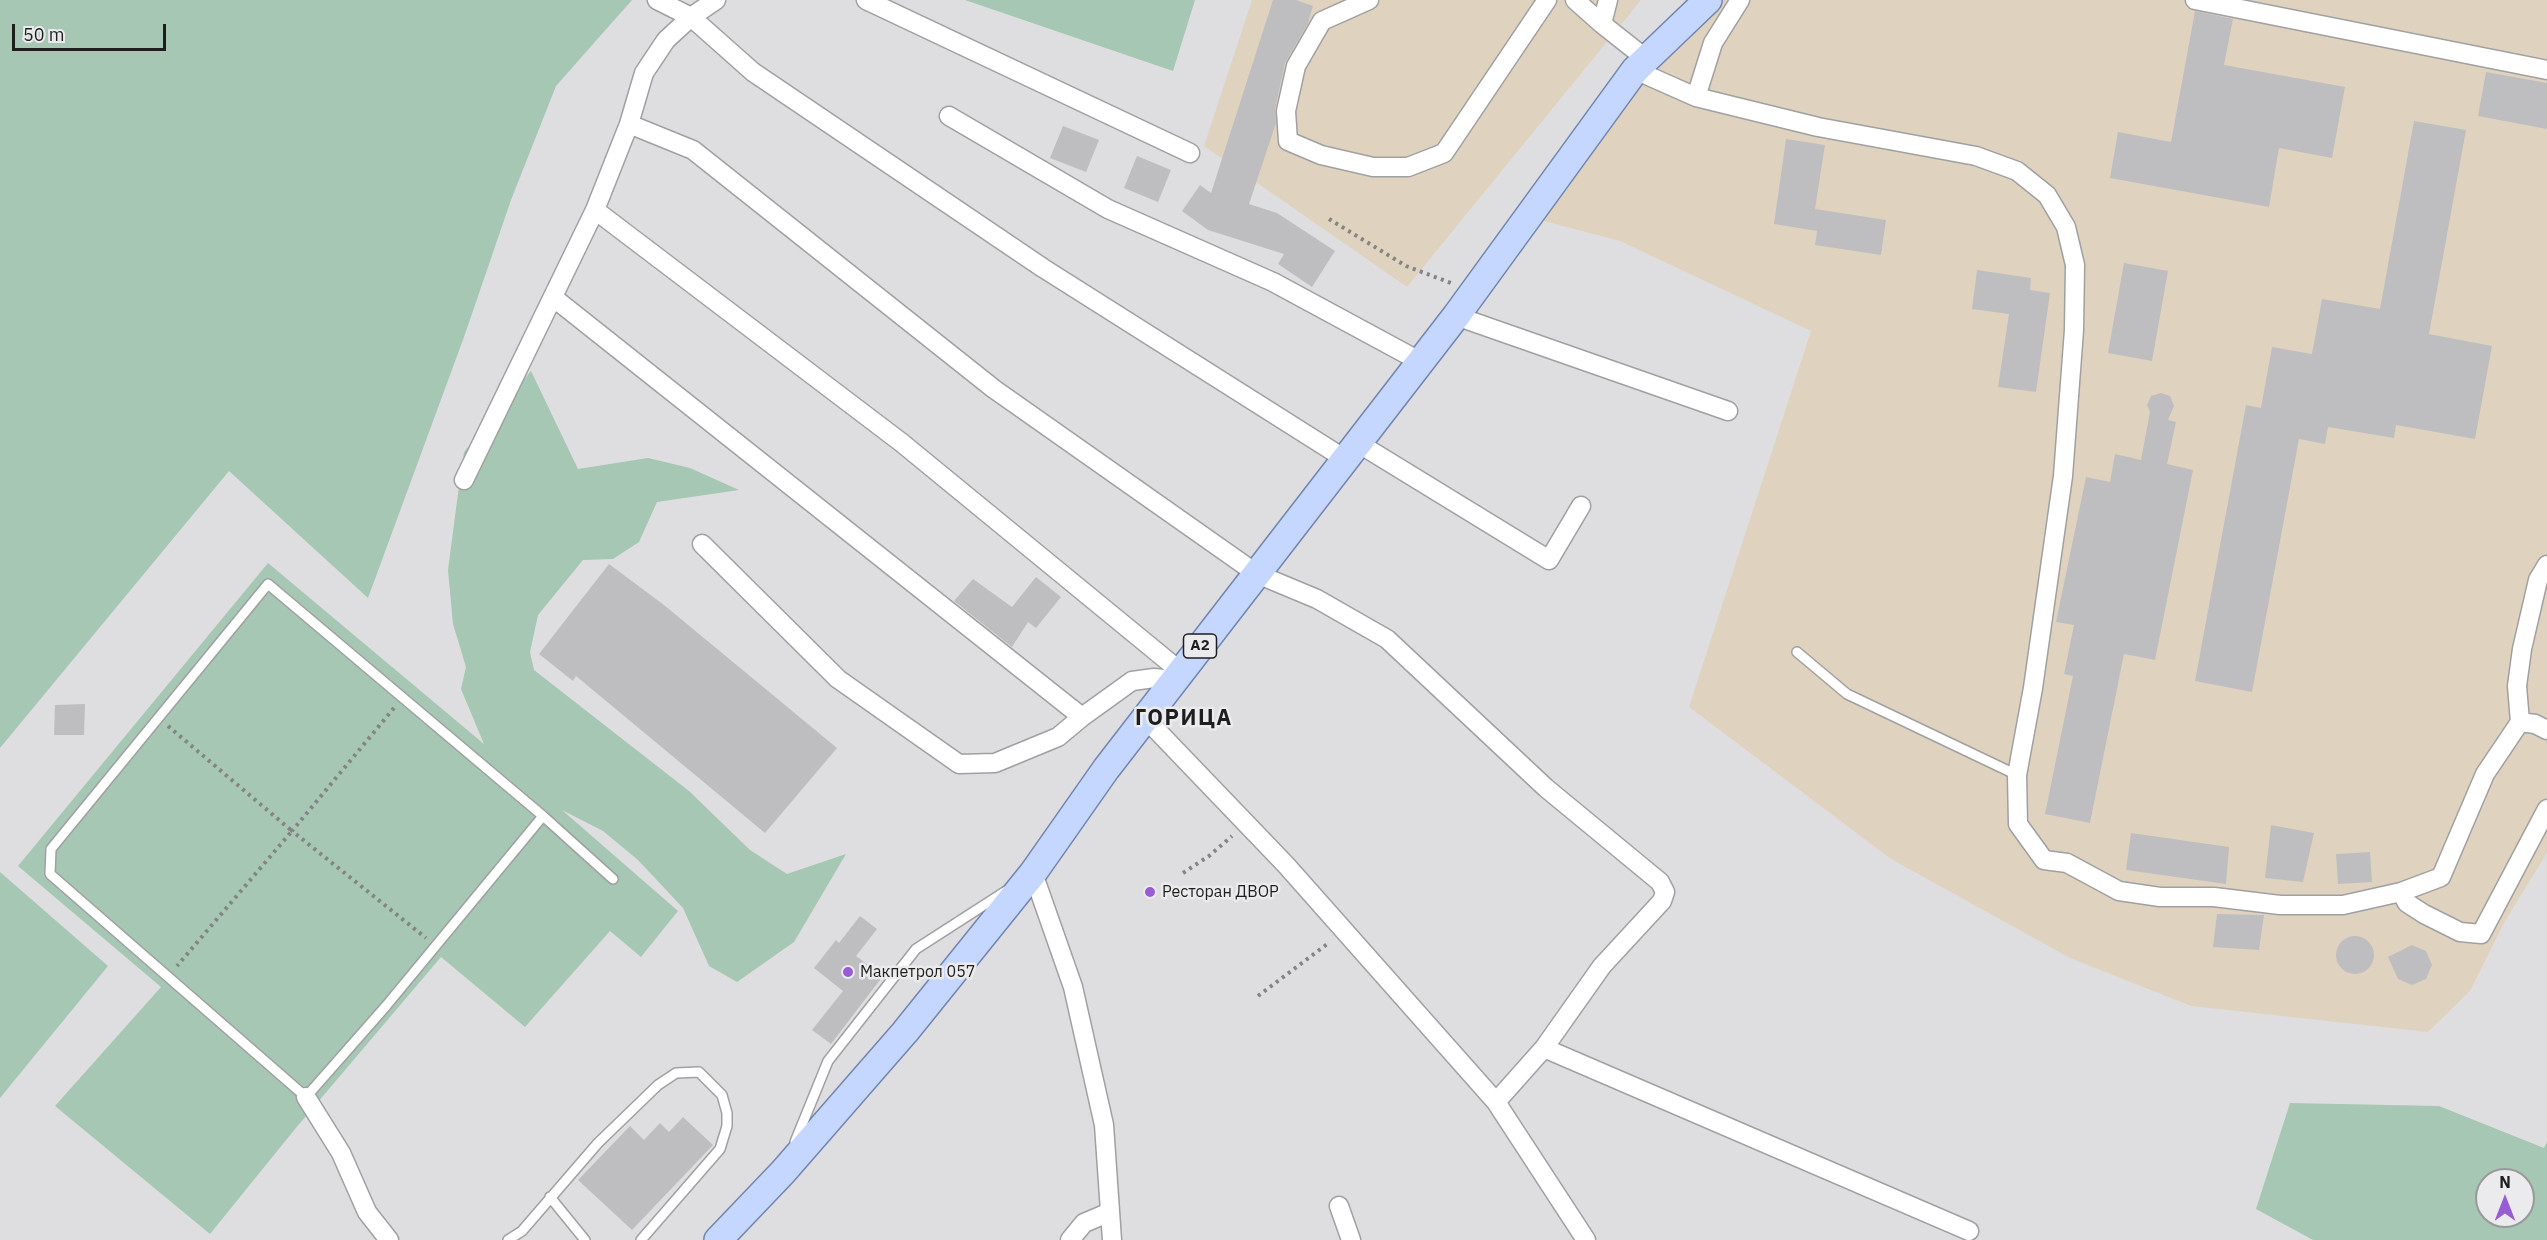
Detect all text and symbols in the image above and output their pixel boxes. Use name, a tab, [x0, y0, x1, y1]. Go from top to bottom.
scale bar	[15, 12, 170, 50]
text: 50 m	[23, 23, 65, 46]
road number: A2	[1184, 634, 1216, 658]
district label: ГОРИЦА	[1135, 706, 1233, 732]
place label: Ресторан ДВОР	[1162, 882, 1279, 902]
marker: Ресторан ДВОР	[1143, 885, 1157, 899]
place label: Макпетрол 057	[860, 962, 975, 982]
marker: Макпетрол 057	[841, 965, 855, 979]
north arrow	[2475, 1168, 2535, 1228]
text: N	[2499, 1172, 2511, 1192]

